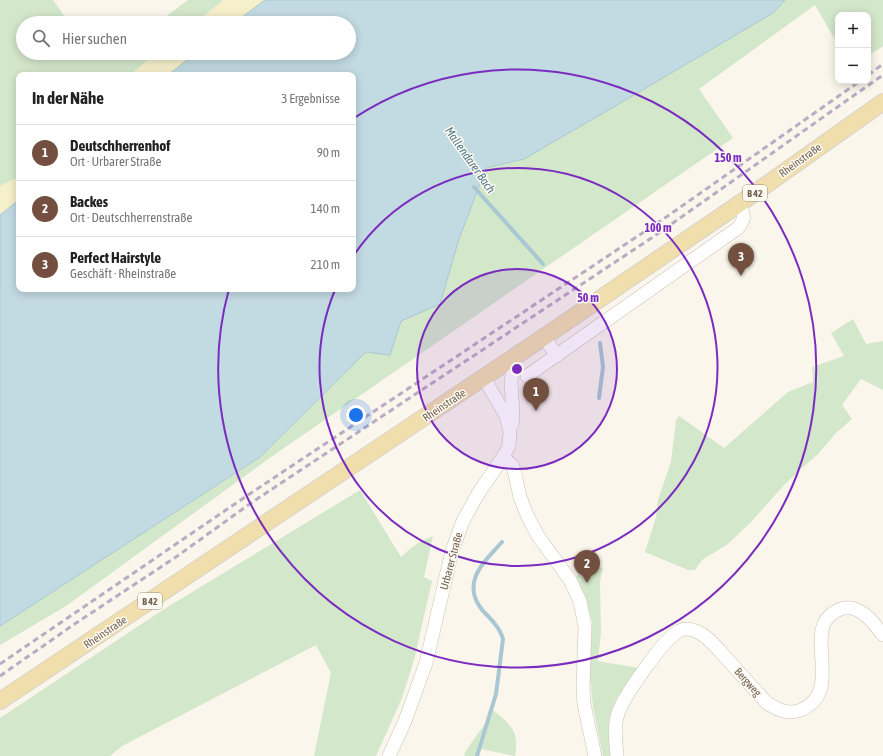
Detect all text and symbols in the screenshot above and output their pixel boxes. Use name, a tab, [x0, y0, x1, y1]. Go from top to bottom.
map controls	[835, 12, 871, 84]
button: +	[835, 12, 871, 48]
search box	[16, 16, 356, 60]
icon: search	[30, 27, 52, 49]
text: Hier suchen	[62, 30, 127, 47]
button: −	[835, 48, 871, 84]
text: In der Nähe	[32, 88, 104, 108]
text: 3 Ergebnisse	[281, 91, 340, 106]
water label: Mallendarer Bach	[442, 124, 498, 196]
text: Deutschherrenhof	[70, 137, 170, 154]
street label: Rheinstraße	[777, 141, 823, 179]
text: 1	[42, 145, 48, 160]
text: 90 m	[317, 145, 340, 160]
text: 150 m	[714, 151, 742, 165]
text: Ort · Urbarer Straße	[70, 154, 161, 169]
road number: B 42	[743, 185, 767, 201]
text: Backes	[70, 193, 108, 210]
text: 2	[42, 201, 48, 216]
text: 140 m	[311, 201, 340, 216]
text: Ort · Deutschherrenstraße	[70, 210, 192, 225]
text: 100 m	[644, 221, 672, 235]
pin: 3	[728, 243, 754, 276]
text: Perfect Hairstyle	[70, 249, 161, 266]
text: 3	[42, 257, 48, 272]
text: 210 m	[311, 257, 340, 272]
text: Geschäft · Rheinstraße	[70, 266, 176, 281]
text: 50 m	[577, 291, 599, 305]
centre of rings	[510, 362, 524, 376]
pin: 1	[523, 378, 549, 411]
street label: Rheinstraße	[420, 386, 468, 424]
your location	[346, 405, 366, 425]
street label: Urbarer Straße	[438, 531, 464, 591]
pin: 2	[574, 550, 600, 583]
road number: B 42	[138, 593, 162, 609]
street label: Rheinstraße	[81, 613, 129, 651]
street label: Bergweg	[732, 665, 764, 699]

